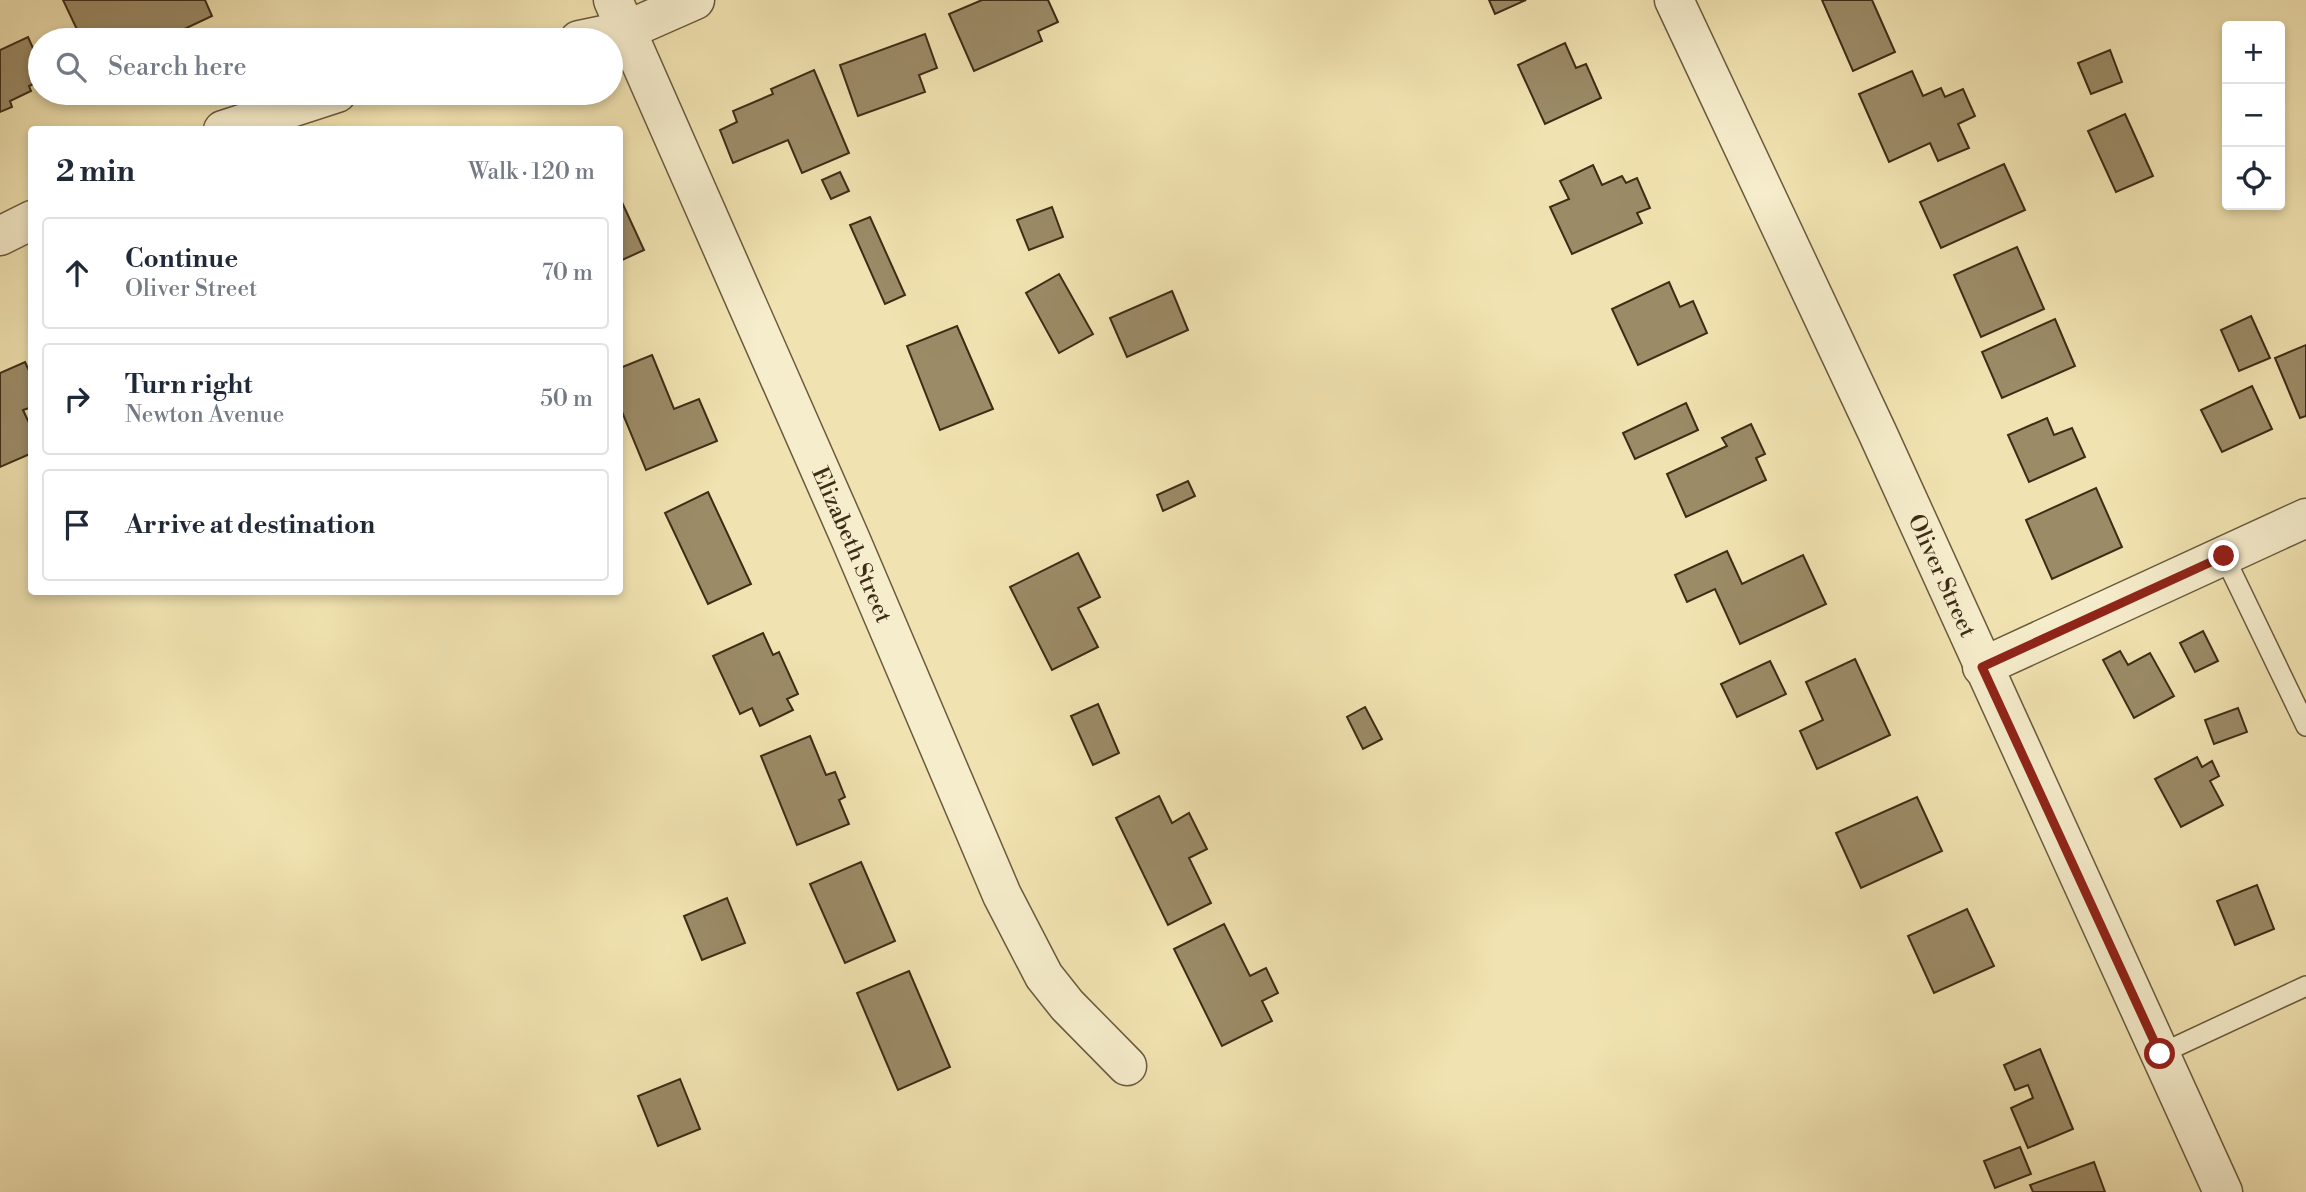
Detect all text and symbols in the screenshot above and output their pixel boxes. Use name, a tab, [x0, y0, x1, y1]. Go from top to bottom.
map controls	[2222, 21, 2285, 210]
button: +	[2222, 21, 2285, 84]
search box	[28, 28, 623, 105]
icon: search	[52, 48, 90, 86]
text: Search here	[108, 51, 247, 83]
button: −	[2222, 84, 2285, 147]
button: locate	[2222, 147, 2285, 210]
text: 2 min	[56, 153, 135, 191]
text: Walk · 120 m	[468, 158, 595, 186]
text: Continue	[125, 243, 238, 275]
icon: ahead	[58, 254, 96, 292]
text: 70 m	[542, 259, 593, 287]
text: Oliver Street	[125, 275, 257, 303]
text: Turn right	[125, 369, 253, 401]
icon: right	[58, 380, 96, 418]
text: 50 m	[540, 385, 593, 413]
text: Newton Avenue	[125, 401, 284, 429]
street label: Elizabeth Street	[805, 463, 897, 627]
icon: arrive	[58, 506, 96, 544]
text: Arrive at destination	[125, 509, 375, 541]
street label: Oliver Street	[1901, 510, 1982, 642]
route end	[2208, 540, 2239, 571]
route start	[2144, 1038, 2175, 1069]

